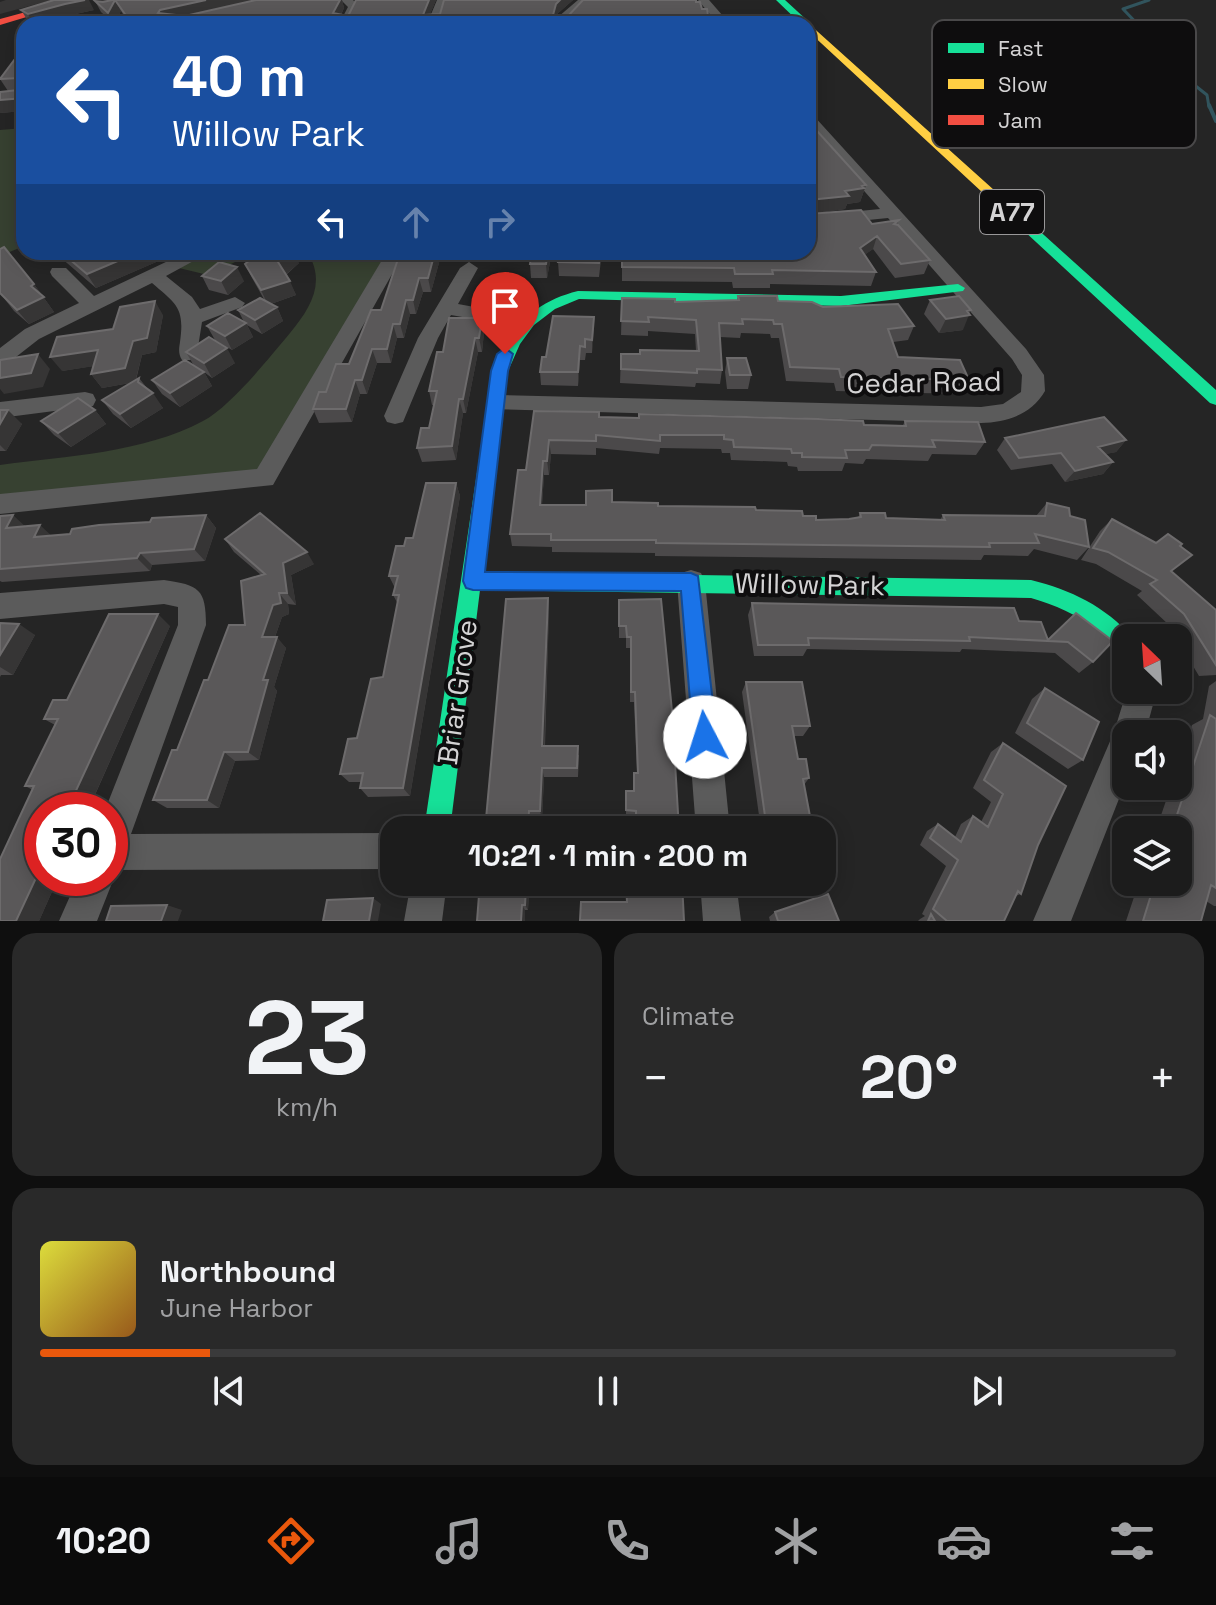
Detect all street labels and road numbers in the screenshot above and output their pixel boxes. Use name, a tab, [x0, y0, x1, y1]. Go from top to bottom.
road number: A77	[980, 190, 1044, 234]
street label: Cedar Road	[846, 363, 1002, 401]
street label: Willow Park	[735, 565, 885, 603]
street label: Briar Grove	[429, 617, 485, 767]

